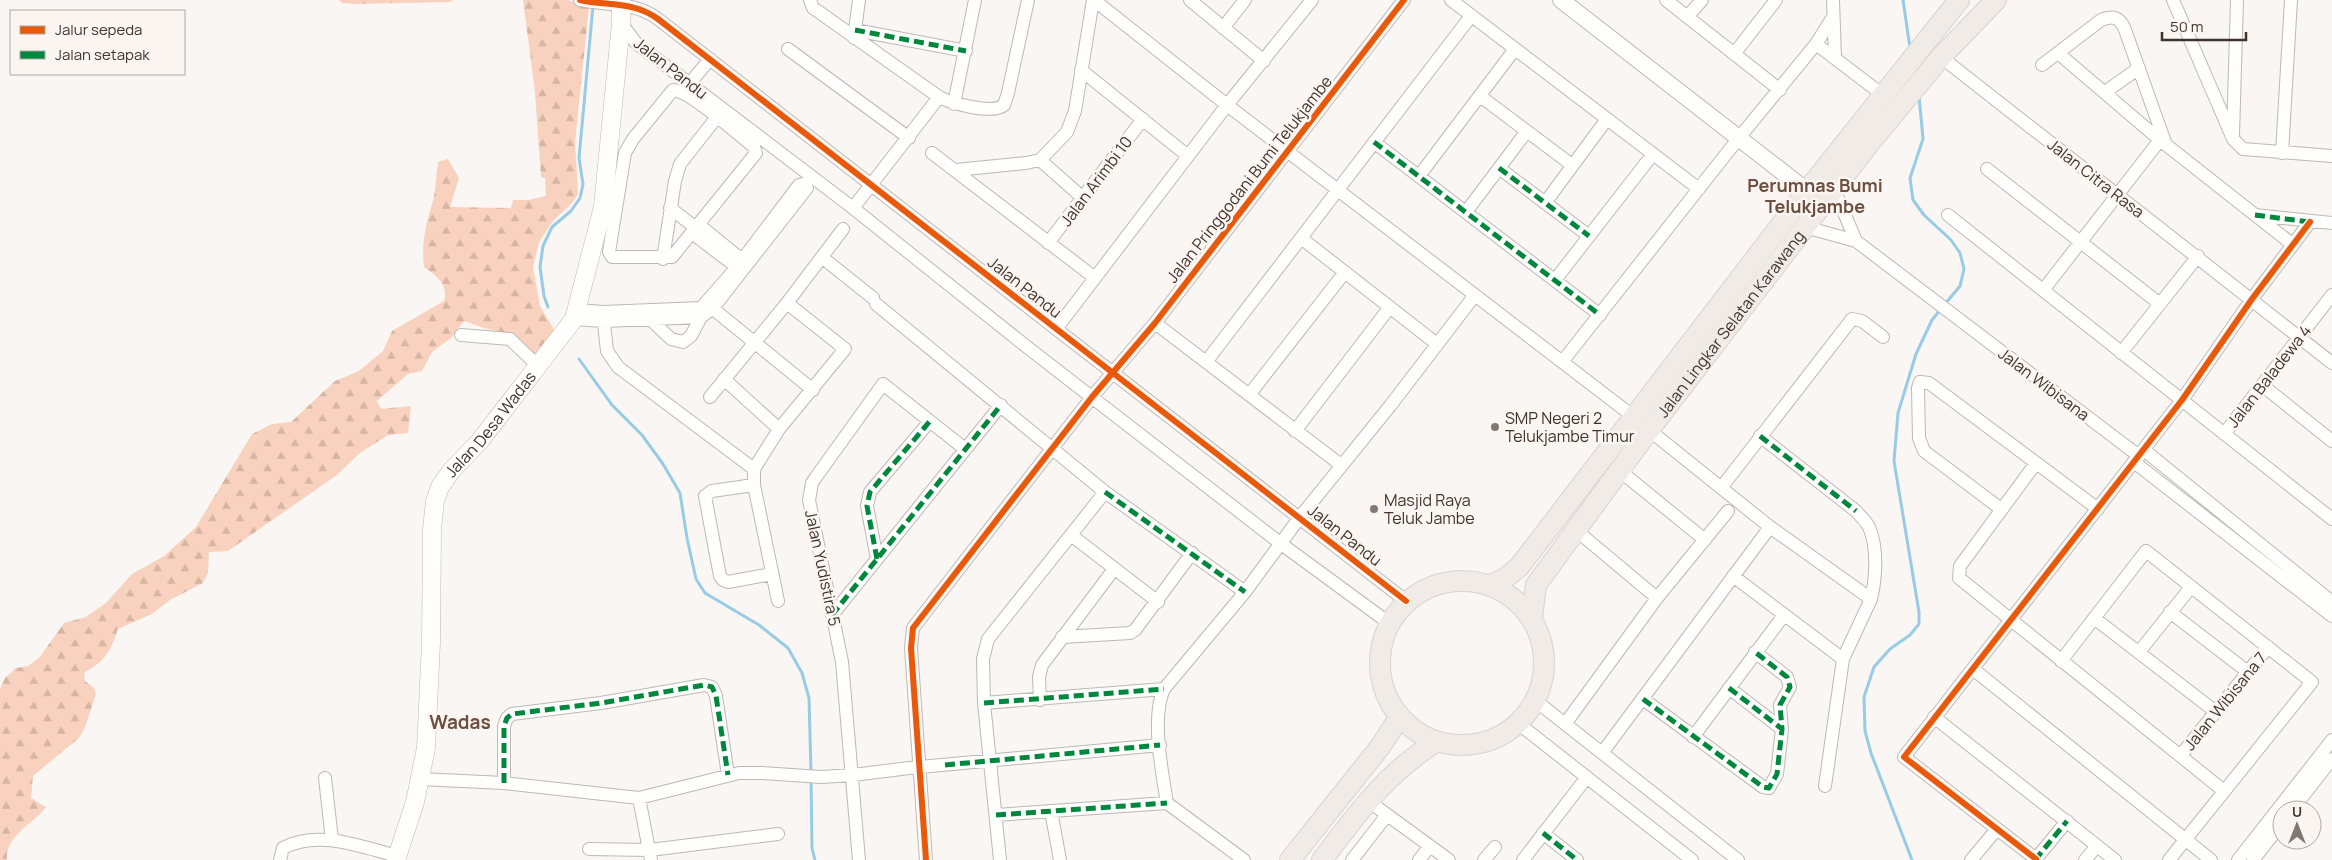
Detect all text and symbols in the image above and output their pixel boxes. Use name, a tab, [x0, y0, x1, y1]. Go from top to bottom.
legend	[10, 10, 185, 75]
scale bar	[2162, 10, 2246, 42]
text: 50 m	[2170, 16, 2204, 37]
text: Jalur sepeda	[55, 19, 142, 40]
street label: Jalan Pandu	[629, 32, 713, 104]
text: Jalan setapak	[55, 44, 150, 65]
street label: Jalan Pringgodani Bumi Telukjambe	[1161, 71, 1337, 287]
street label: Jalan Arimbi 10	[1055, 132, 1137, 230]
street label: Jalan Citra Rasa	[2043, 133, 2149, 223]
district label: Perumnas Bumi Telukjambe	[1747, 173, 1883, 218]
street label: Jalan Lingkar Selatan Karawang	[1652, 226, 1810, 422]
street label: Jalan Pandu	[983, 251, 1067, 323]
street label: Jalan Baladewa 4	[2222, 320, 2316, 432]
street label: Jalan Wibisana	[1994, 342, 2094, 426]
street label: Jalan Desa Wadas	[439, 366, 541, 481]
place label: SMP Negeri 2 Telukjambe Timur	[1505, 407, 1635, 447]
marker: SMP Negeri 2 Telukjambe Timur	[1489, 421, 1501, 433]
place label: Masjid Raya Teluk Jambe	[1384, 489, 1475, 529]
street label: Jalan Pandu	[1303, 499, 1387, 571]
marker: Masjid Raya Teluk Jambe	[1368, 503, 1380, 515]
street label: Jalan Yudistira 5	[800, 508, 846, 628]
street label: Jalan Wibisana 7	[2179, 647, 2271, 755]
district label: Wadas	[429, 709, 491, 735]
north arrow	[2272, 800, 2322, 850]
text: U	[2292, 802, 2302, 821]

